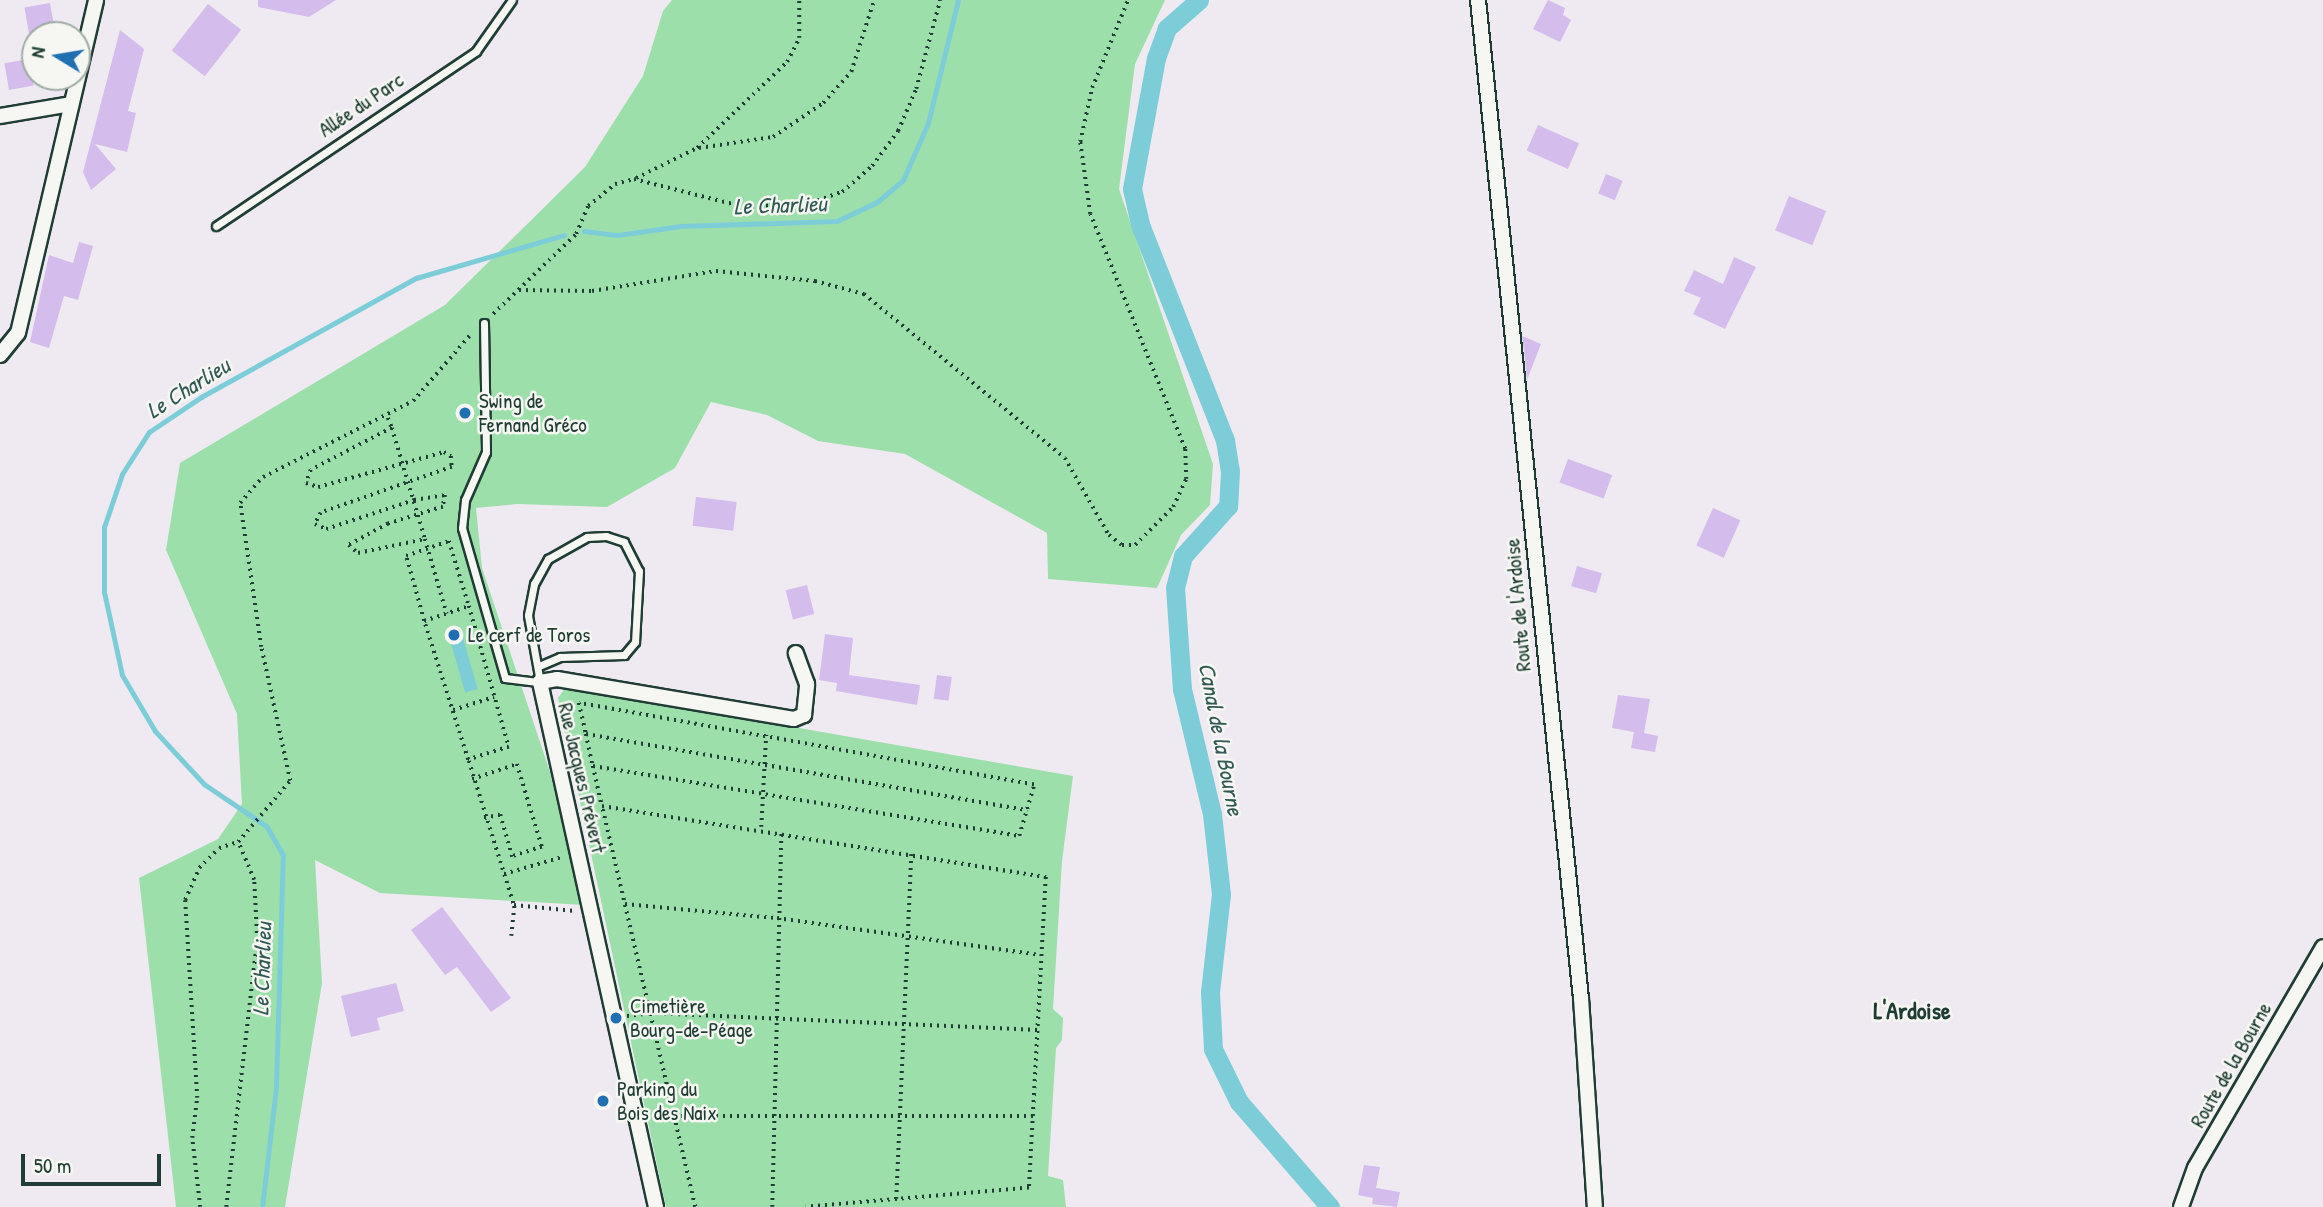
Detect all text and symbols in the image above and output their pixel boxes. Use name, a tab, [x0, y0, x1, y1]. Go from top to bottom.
north arrow	[21, 21, 91, 91]
text: N	[24, 45, 51, 60]
street label: Allée du Parc	[314, 67, 408, 143]
water label: Le Charlieu	[733, 190, 827, 220]
water label: Le Charlieu	[141, 352, 235, 424]
place label: Swing de Fernand Gréco	[479, 388, 587, 438]
marker: Swing de Fernand Gréco	[457, 405, 473, 421]
street label: Route de l'Ardoise	[1500, 537, 1536, 673]
place label: Le cerf de Toros	[468, 622, 590, 648]
marker: Le cerf de Toros	[446, 627, 462, 643]
water label: Canal de la Bourne	[1193, 660, 1249, 818]
street label: Rue Jacques Prévert	[552, 700, 612, 856]
water label: Le Charlieu	[247, 922, 277, 1016]
place label: Cimetière Bourg-de-Péage	[630, 993, 753, 1043]
district label: L'Ardoise	[1873, 997, 1951, 1025]
street label: Route de la Bourne	[2185, 998, 2277, 1132]
marker: Cimetière Bourg-de-Péage	[608, 1010, 624, 1026]
place label: Parking du Bois des Naix	[617, 1076, 717, 1126]
marker: Parking du Bois des Naix	[595, 1093, 611, 1109]
scale bar	[24, 1140, 164, 1184]
text: 50 m	[34, 1151, 71, 1180]

